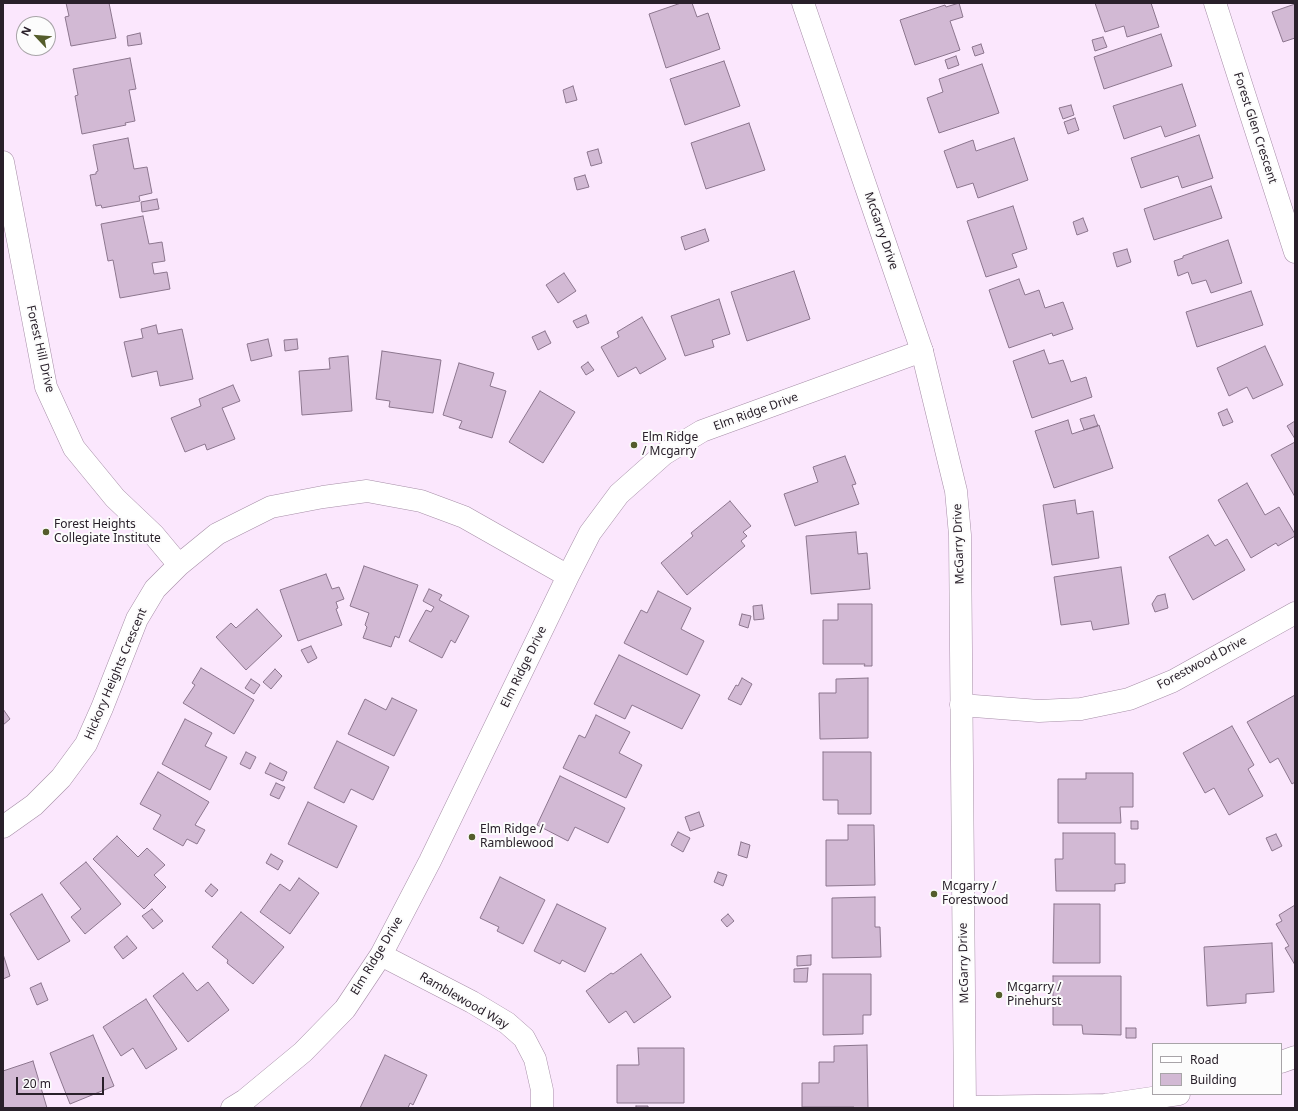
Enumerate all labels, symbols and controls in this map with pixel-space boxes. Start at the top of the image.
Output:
north arrow [16,16,56,56]
text: N [17,24,34,38]
street label: Forest Glen Crescent [1230,70,1280,186]
street label: McGarry Drive [861,190,901,272]
street label: Forest Hill Drive [23,304,57,394]
street label: Elm Ridge Drive [712,390,800,434]
place label: Elm Ridge / Mcgarry [642,431,698,459]
marker: Elm Ridge / Mcgarry [629,440,639,450]
street label: McGarry Drive [950,503,968,585]
place label: Forest Heights Collegiate Institute [54,518,161,546]
marker: Forest Heights Collegiate Institute [41,527,51,537]
street label: Hickory Heights Crescent [82,606,150,742]
street label: Elm Ridge Drive [498,624,550,710]
street label: Forestwood Drive [1155,633,1249,693]
place label: Elm Ridge / Ramblewood [480,823,554,851]
marker: Elm Ridge / Ramblewood [467,832,477,842]
place label: Mcgarry / Forestwood [942,880,1008,908]
marker: Mcgarry / Forestwood [929,889,939,899]
street label: Elm Ridge Drive [348,914,406,998]
street label: McGarry Drive [956,922,972,1004]
street label: Ramblewood Way [417,970,511,1032]
place label: Mcgarry / Pinehurst [1007,981,1061,1009]
marker: Mcgarry / Pinehurst [994,990,1004,1000]
legend [1152,1043,1282,1095]
text: Road [1190,1051,1219,1068]
scale bar [18,1069,106,1095]
text: Building [1190,1071,1237,1088]
text: 20 m [23,1075,51,1092]

